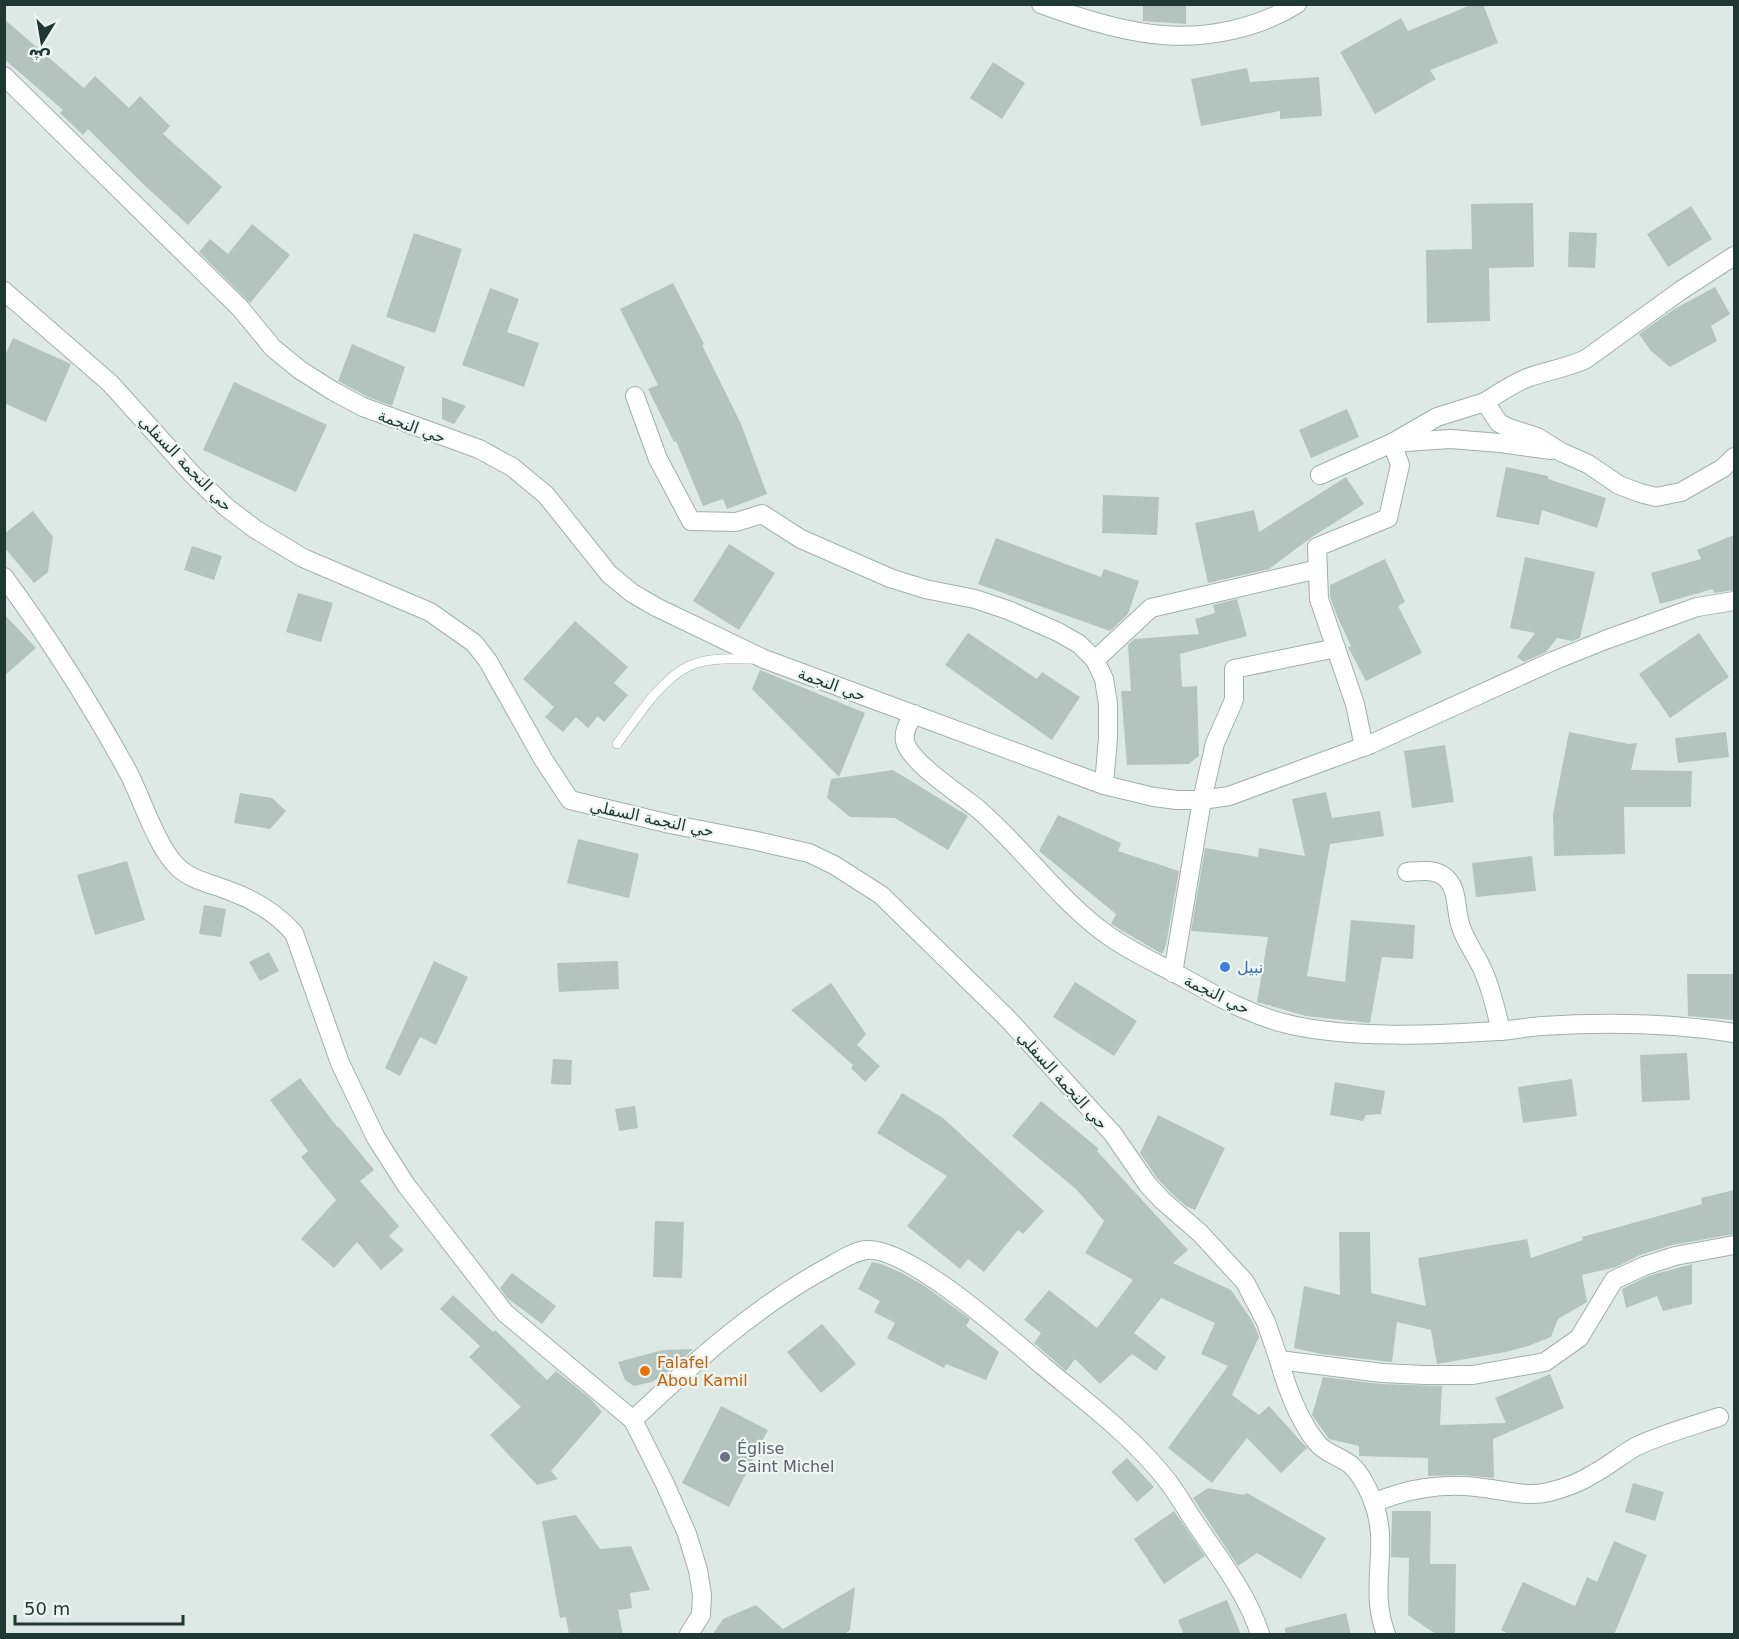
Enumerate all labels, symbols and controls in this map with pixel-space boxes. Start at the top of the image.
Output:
north arrow [12,12,72,72]
text: ش [27,45,52,68]
street label: حي النجمة [375,405,448,448]
street label: حي النجمة السفلي [134,411,236,516]
street label: حي النجمة [795,663,868,706]
street label: حي النجمة السفلي [588,796,716,842]
place label: نبيل [1237,958,1263,977]
marker: نبيل [1218,960,1232,974]
street label: حي النجمة [1180,970,1253,1019]
street label: حي النجمة السفلي [1013,1027,1112,1134]
place label: Falafel Abou Kamil [657,1353,748,1390]
marker: Falafel Abou Kamil [638,1364,652,1378]
place label: Église Saint Michel [737,1439,834,1476]
marker: Église Saint Michel [718,1450,732,1464]
scale bar [15,1588,183,1626]
text: 50 m [24,1598,70,1619]

